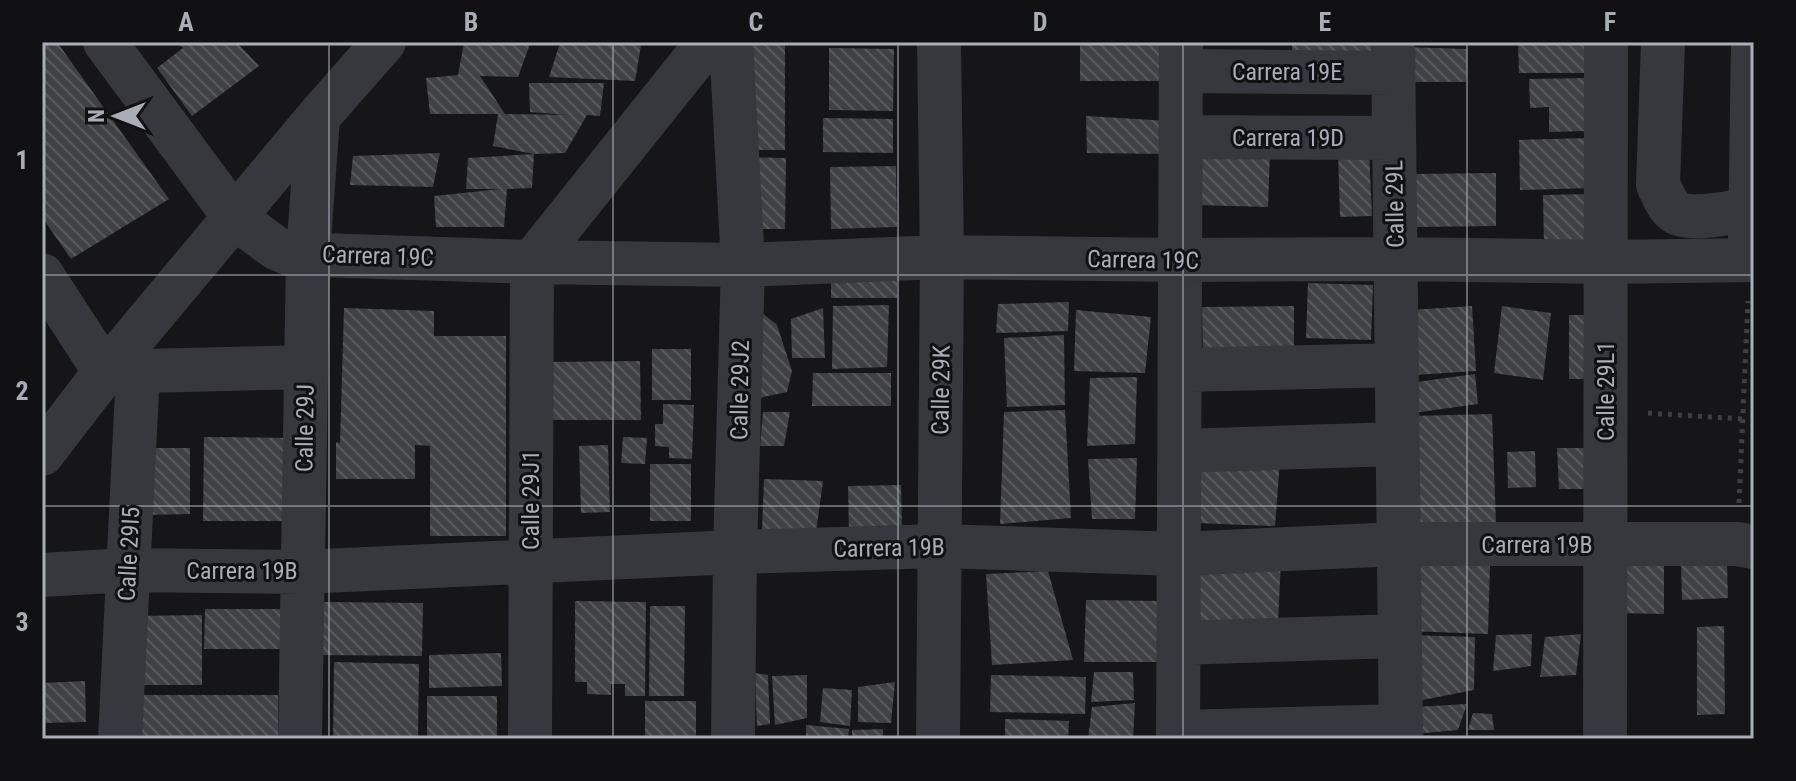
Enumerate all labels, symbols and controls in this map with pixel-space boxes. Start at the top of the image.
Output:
text: A [178,7,194,37]
text: B [464,7,478,37]
text: C [749,7,764,37]
text: D [1033,7,1047,37]
text: E [1319,7,1332,37]
text: F [1604,7,1616,37]
street label: Carrera 19E [1232,58,1342,86]
north arrow [76,76,156,156]
text: N [84,109,109,123]
street label: Carrera 19D [1232,124,1344,152]
text: 1 [15,145,29,175]
street label: Calle 29L [1380,160,1410,248]
street label: Carrera 19C [322,240,434,272]
street label: Carrera 19C [1087,245,1199,275]
street label: Calle 29J2 [725,340,755,440]
street label: Calle 29L1 [1592,341,1620,441]
street label: Calle 29K [926,345,956,435]
text: 2 [15,376,29,406]
street label: Calle 29J [290,384,320,472]
street label: Calle 29J1 [517,450,545,550]
street label: Calle 29I5 [113,506,145,602]
street label: Carrera 19B [1481,531,1593,559]
street label: Carrera 19B [833,533,945,563]
street label: Carrera 19B [186,557,298,585]
text: 3 [15,607,29,637]

